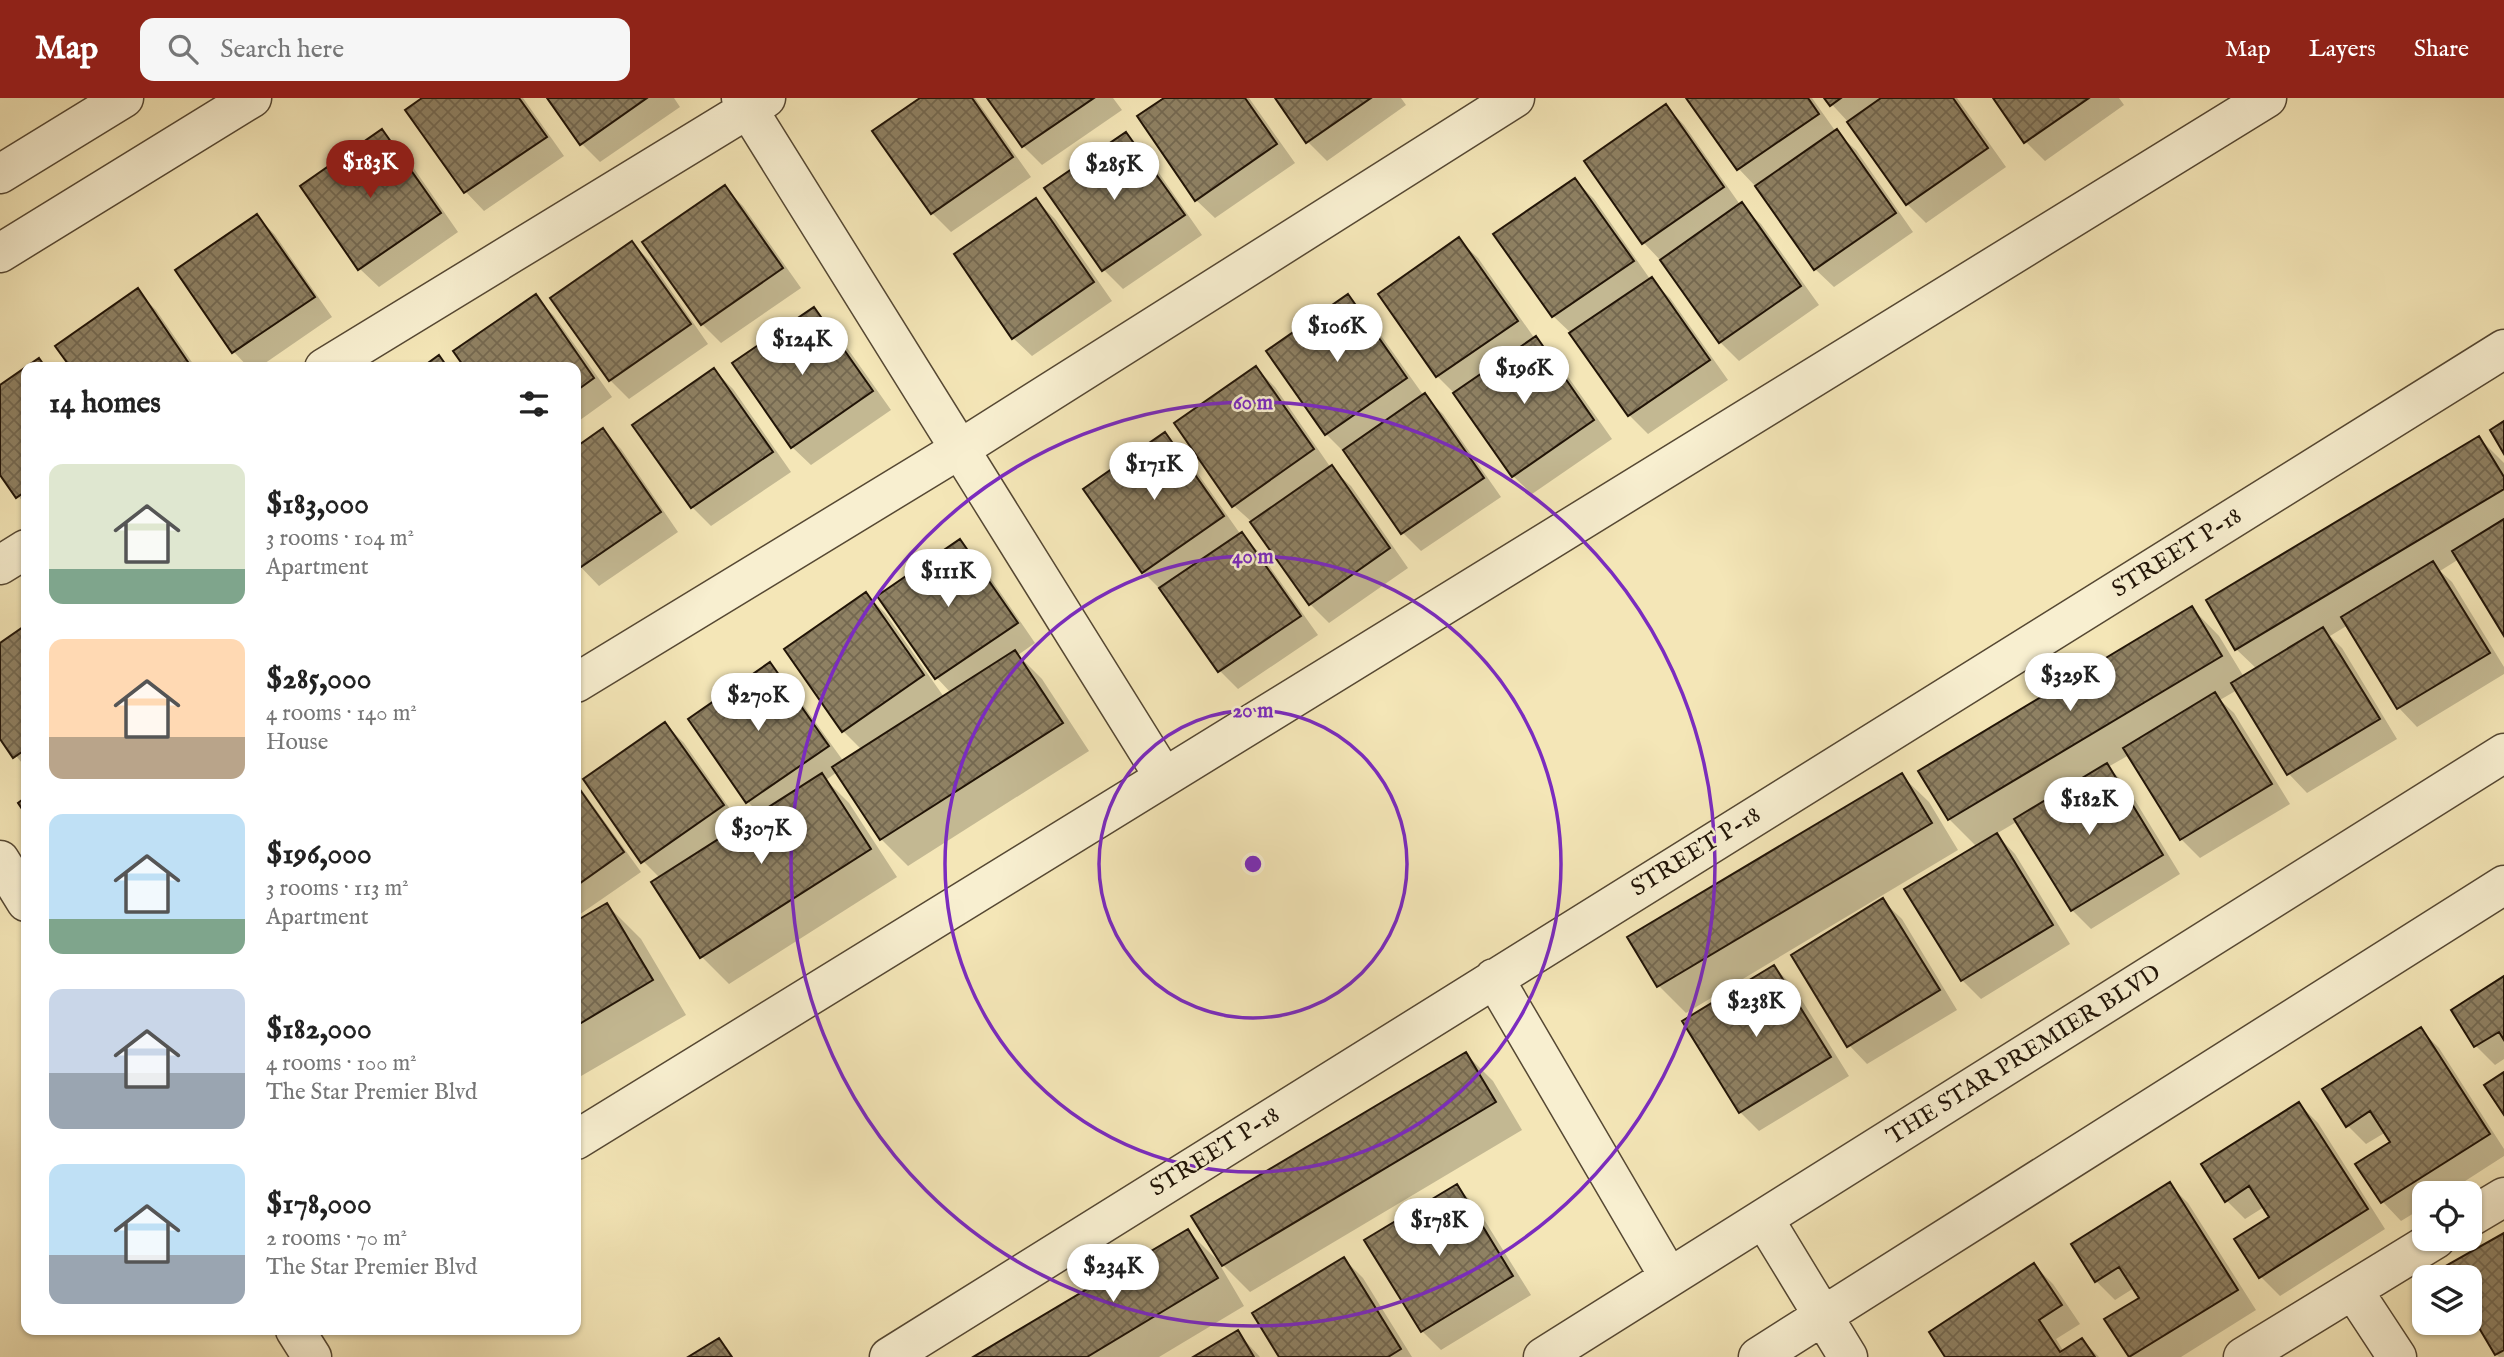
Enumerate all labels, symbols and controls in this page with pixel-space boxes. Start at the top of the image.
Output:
search box [140,18,630,81]
text: Map [35,28,98,70]
icon: search [164,30,202,68]
text: Search here [220,33,344,66]
text: Map [2225,34,2271,65]
text: Layers [2309,34,2376,65]
text: Share [2414,34,2469,65]
pin: $183K [321,140,419,200]
pin: $285K [1065,142,1163,202]
text: $183K [342,148,398,177]
text: $285K [1085,150,1143,179]
pin: $106K [1288,304,1386,364]
text: $106K [1308,312,1366,341]
pin: $124K [753,317,851,377]
text: $124K [772,325,832,354]
pin: $196K [1475,346,1573,406]
text: $196K [1495,354,1553,383]
text: 14 homes [49,385,161,423]
icon: filters [515,385,553,423]
text: 60 m [1233,390,1274,417]
pin: $171K [1105,442,1203,502]
text: $171K [1125,450,1183,479]
text: $183,000 [266,486,369,524]
icon: home [105,492,189,576]
street label: STREET P-18 [2106,501,2248,605]
text: 3 rooms · 104 m² [266,524,414,553]
text: 40 m [1232,544,1274,571]
pin: $111K [899,550,997,609]
text: Apartment [266,553,369,582]
text: $111K [920,557,976,586]
pin: $329K [2021,654,2119,713]
text: $285,000 [266,661,372,699]
text: $329K [2041,661,2099,690]
icon: home [105,667,189,751]
pin: $270K [709,674,807,733]
text: $270K [727,681,789,710]
text: 20 m [1233,698,1274,725]
text: 4 rooms · 140 m² [266,699,417,728]
text: House [266,728,328,757]
pin: $182K [2040,778,2138,837]
text: $182K [2060,785,2118,814]
street label: STREET P-18 [1625,800,1767,904]
pin: $307K [712,806,810,866]
text: $307K [731,814,791,843]
text: $196,000 [266,836,372,874]
icon: home [105,842,189,926]
centre of rings [1241,852,1265,876]
text: 3 rooms · 113 m² [266,874,409,903]
text: Apartment [266,903,369,932]
street label: THE STAR PREMIER BLVD [1881,958,2167,1152]
pin: $238K [1707,979,1805,1039]
text: $238K [1727,987,1785,1016]
text: $182,000 [266,1011,372,1049]
icon: home [105,1017,189,1101]
text: 4 rooms · 100 m² [266,1049,417,1078]
text: The Star Premier Blvd [266,1078,477,1107]
street label: STREET P-18 [1144,1100,1286,1204]
map controls [2412,1181,2482,1335]
button: locate [2412,1181,2482,1251]
text: $178,000 [266,1186,372,1224]
icon: home [105,1192,189,1276]
pin: $178K [1390,1198,1488,1258]
text: $178K [1410,1206,1468,1235]
text: 2 rooms · 70 m² [266,1224,407,1253]
pin: $234K [1064,1244,1162,1304]
text: $234K [1083,1252,1143,1281]
text: The Star Premier Blvd [266,1253,477,1282]
button: layers [2412,1265,2482,1335]

